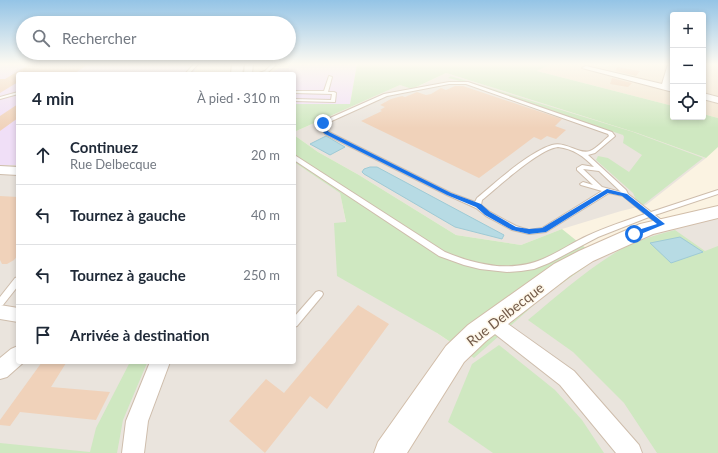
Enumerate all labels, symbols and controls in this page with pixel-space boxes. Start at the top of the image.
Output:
map controls [670,12,706,120]
button: + [670,12,706,48]
search box [16,16,296,60]
icon: search [30,27,52,49]
text: Rechercher [62,29,136,47]
button: − [670,48,706,84]
button: locate [670,84,706,120]
text: 4 min [32,88,74,109]
text: À pied · 310 m [197,90,280,106]
route end [314,114,332,132]
text: Continuez [70,138,138,156]
icon: ahead [32,144,54,166]
text: 20 m [251,147,280,163]
text: Rue Delbecque [70,156,157,172]
icon: left [32,204,54,226]
text: Tournez à gauche [70,206,186,224]
text: 40 m [251,207,280,223]
route start [625,225,643,243]
icon: left [32,264,54,286]
text: Tournez à gauche [70,266,186,284]
text: 250 m [243,267,280,283]
street label: Rue Delbecque [463,279,547,349]
icon: arrive [32,324,54,346]
text: Arrivée à destination [70,326,209,344]

